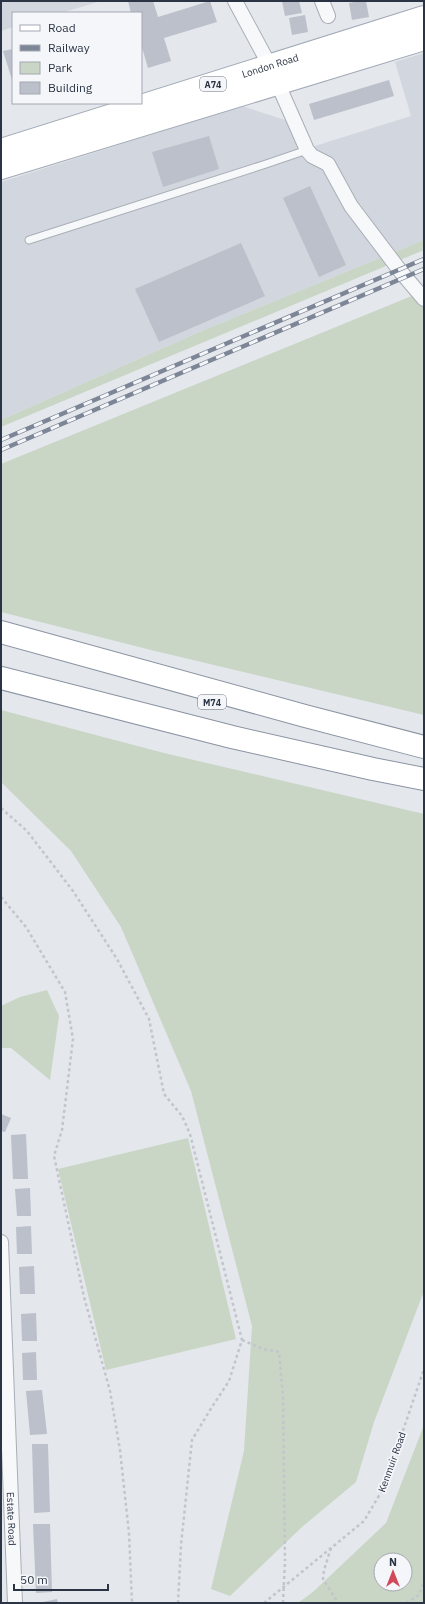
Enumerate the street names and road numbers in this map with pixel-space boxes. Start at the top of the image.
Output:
street label: London Road [240,50,300,80]
road number: A74 [200,77,226,91]
road number: M74 [198,695,226,709]
street label: Kenmuir Road [375,1430,409,1494]
street label: Estate Road [4,1492,19,1546]

